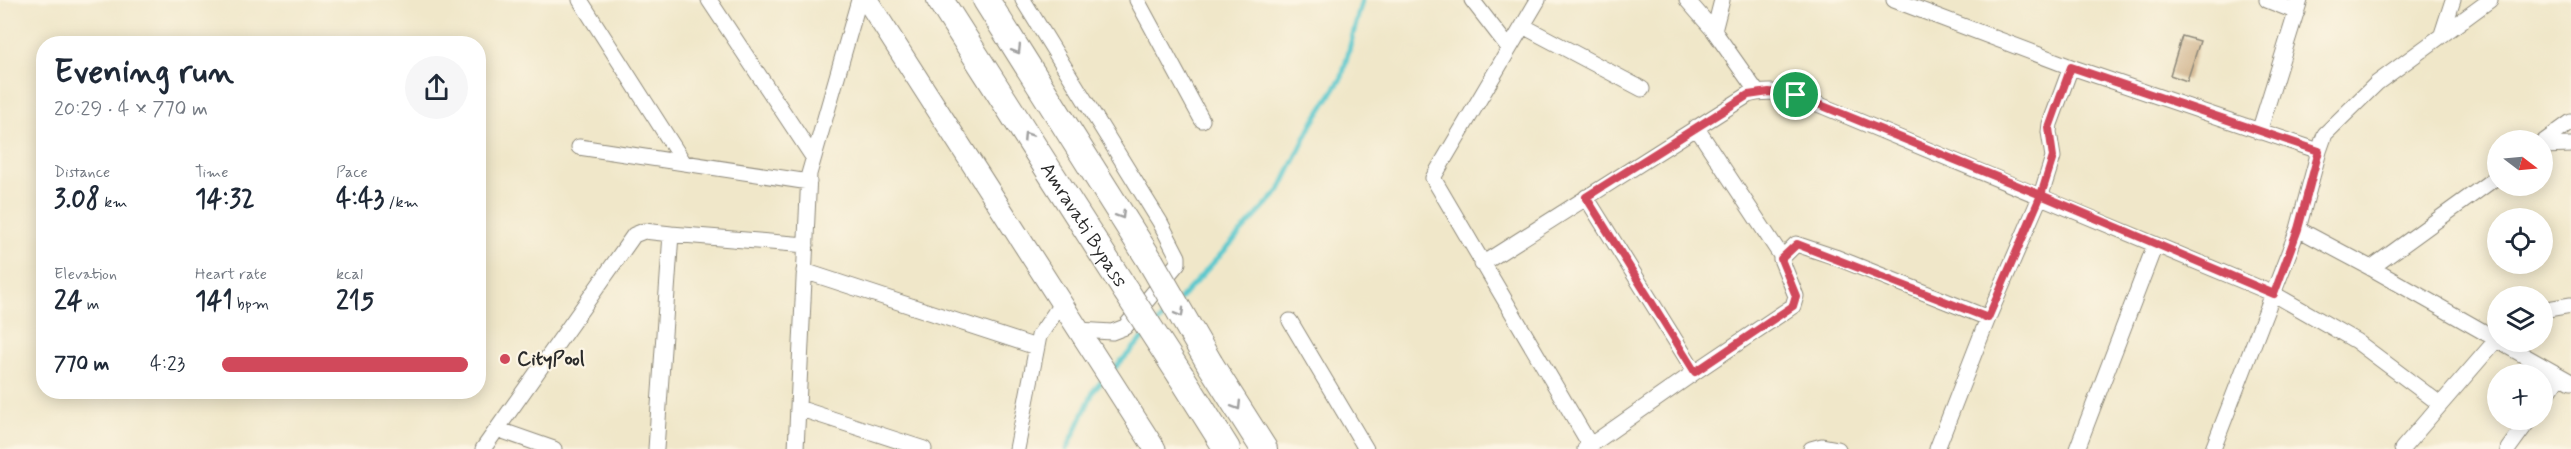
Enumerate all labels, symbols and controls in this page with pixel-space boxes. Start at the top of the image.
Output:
one-way arrow [1009,43,1020,54]
text: Evening run [54,51,234,95]
button: share [405,56,468,119]
pin [1770,69,1821,120]
icon: arrive [1779,78,1812,111]
text: 20:29 · 4 × 770 m [54,96,208,123]
north arrow [2487,130,2553,196]
map controls [2487,130,2553,430]
one-way arrow [1023,131,1034,142]
street label: Amravati Bypass [1034,157,1134,293]
text: Distance [54,162,110,183]
text: Time [195,162,229,183]
text: Pace [336,162,368,183]
text: 3.08 [54,183,100,217]
text: 14:32 [195,183,255,217]
text: 4:43 [336,183,384,217]
text: km [100,192,128,213]
text: /km [384,192,419,213]
button: locate [2487,208,2553,274]
one-way arrow [1113,209,1125,219]
text: Elevation [54,264,117,285]
text: Heart rate [195,264,267,285]
text: kcal [336,264,363,285]
text: 24 [54,285,83,319]
text: 141 [195,285,233,319]
text: 215 [336,285,374,319]
button: layers [2487,286,2553,352]
text: m [83,294,100,315]
text: bpm [233,294,269,315]
one-way arrow [1173,307,1184,317]
place label: CityPool [517,346,585,373]
text: 770 m [54,351,110,378]
text: 4:23 [150,351,185,378]
marker: CityPool [498,352,512,366]
button: + [2487,364,2553,430]
one-way arrow [1230,400,1241,411]

